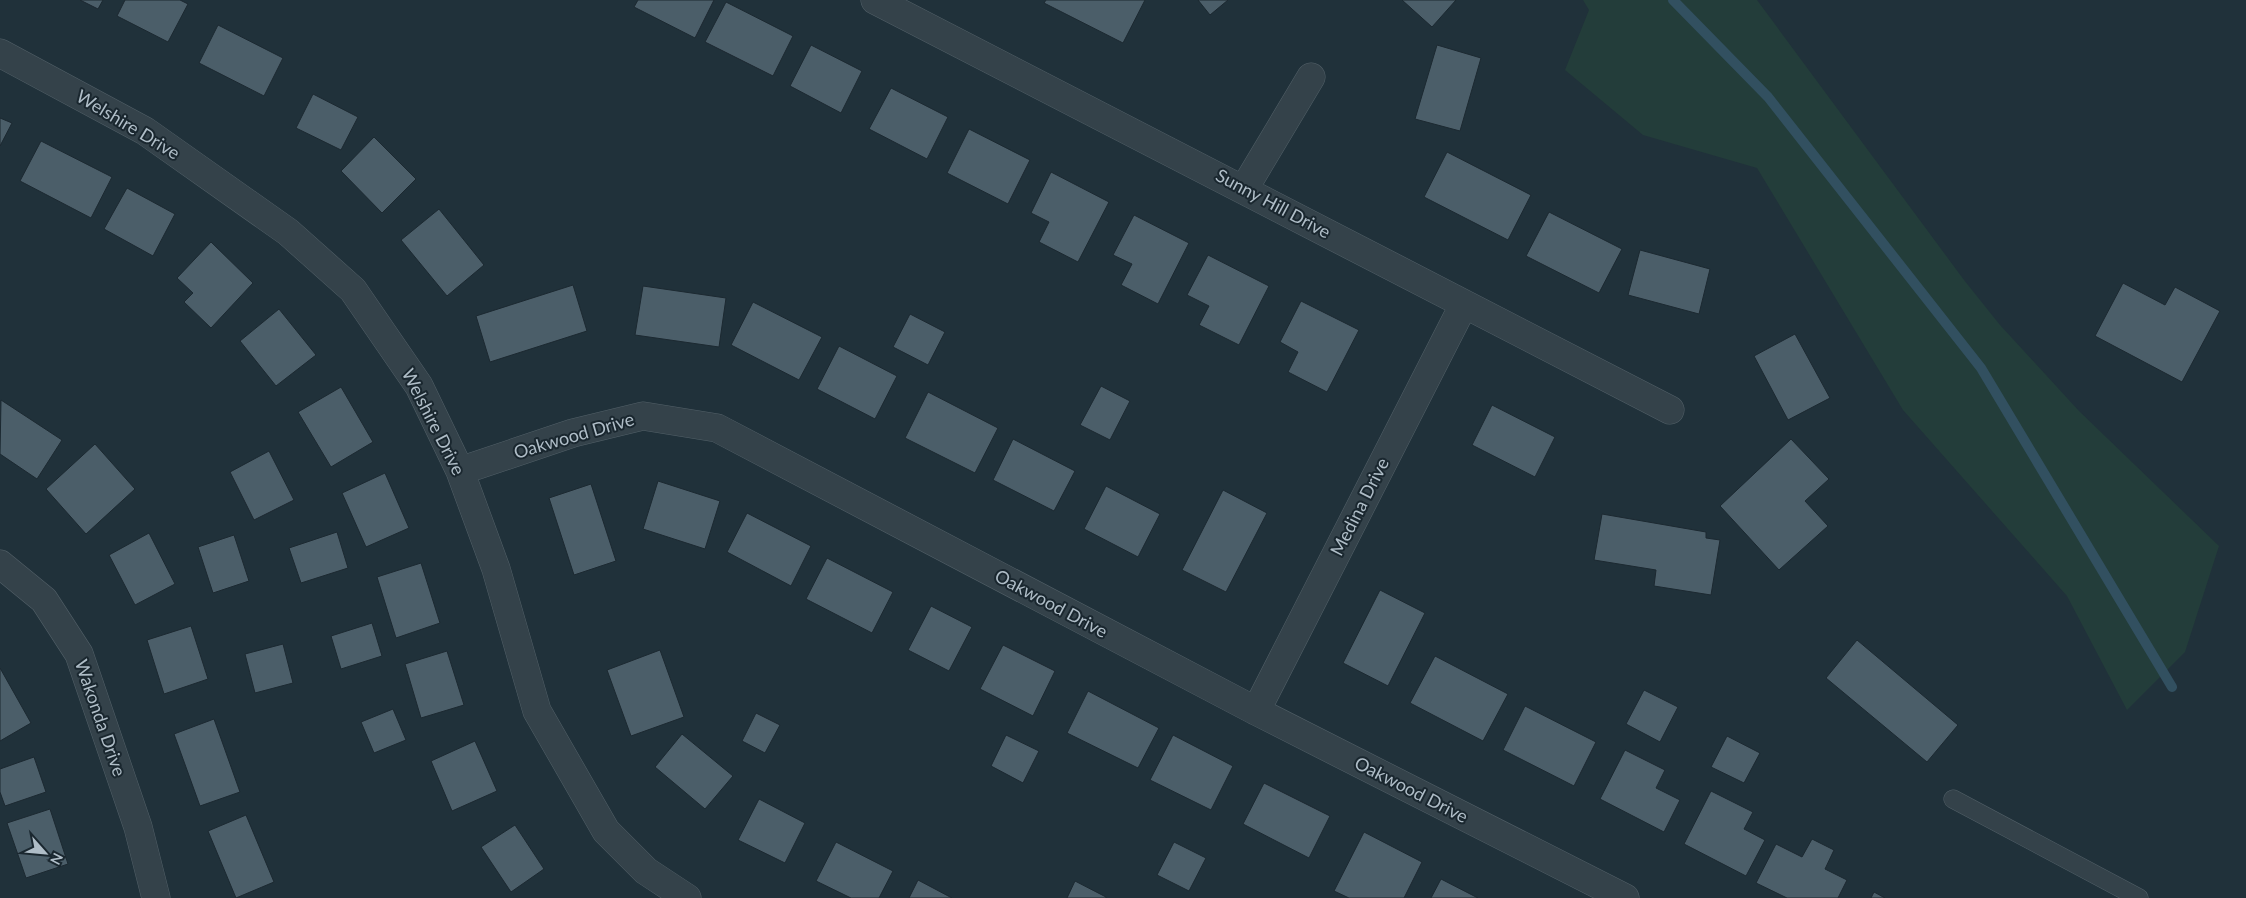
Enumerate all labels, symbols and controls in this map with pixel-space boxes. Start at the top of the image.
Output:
street label: Welshire Drive [73,85,184,164]
street label: Sunny Hill Drive [1212,164,1335,243]
street label: Welshire Drive [398,365,470,479]
street label: Oakwood Drive [511,407,636,463]
street label: Medina Drive [1325,454,1393,559]
street label: Oakwood Drive [991,564,1112,642]
street label: Wakonda Drive [71,656,131,779]
street label: Oakwood Drive [1351,751,1472,827]
north arrow [20,828,70,878]
text: N [47,850,67,868]

